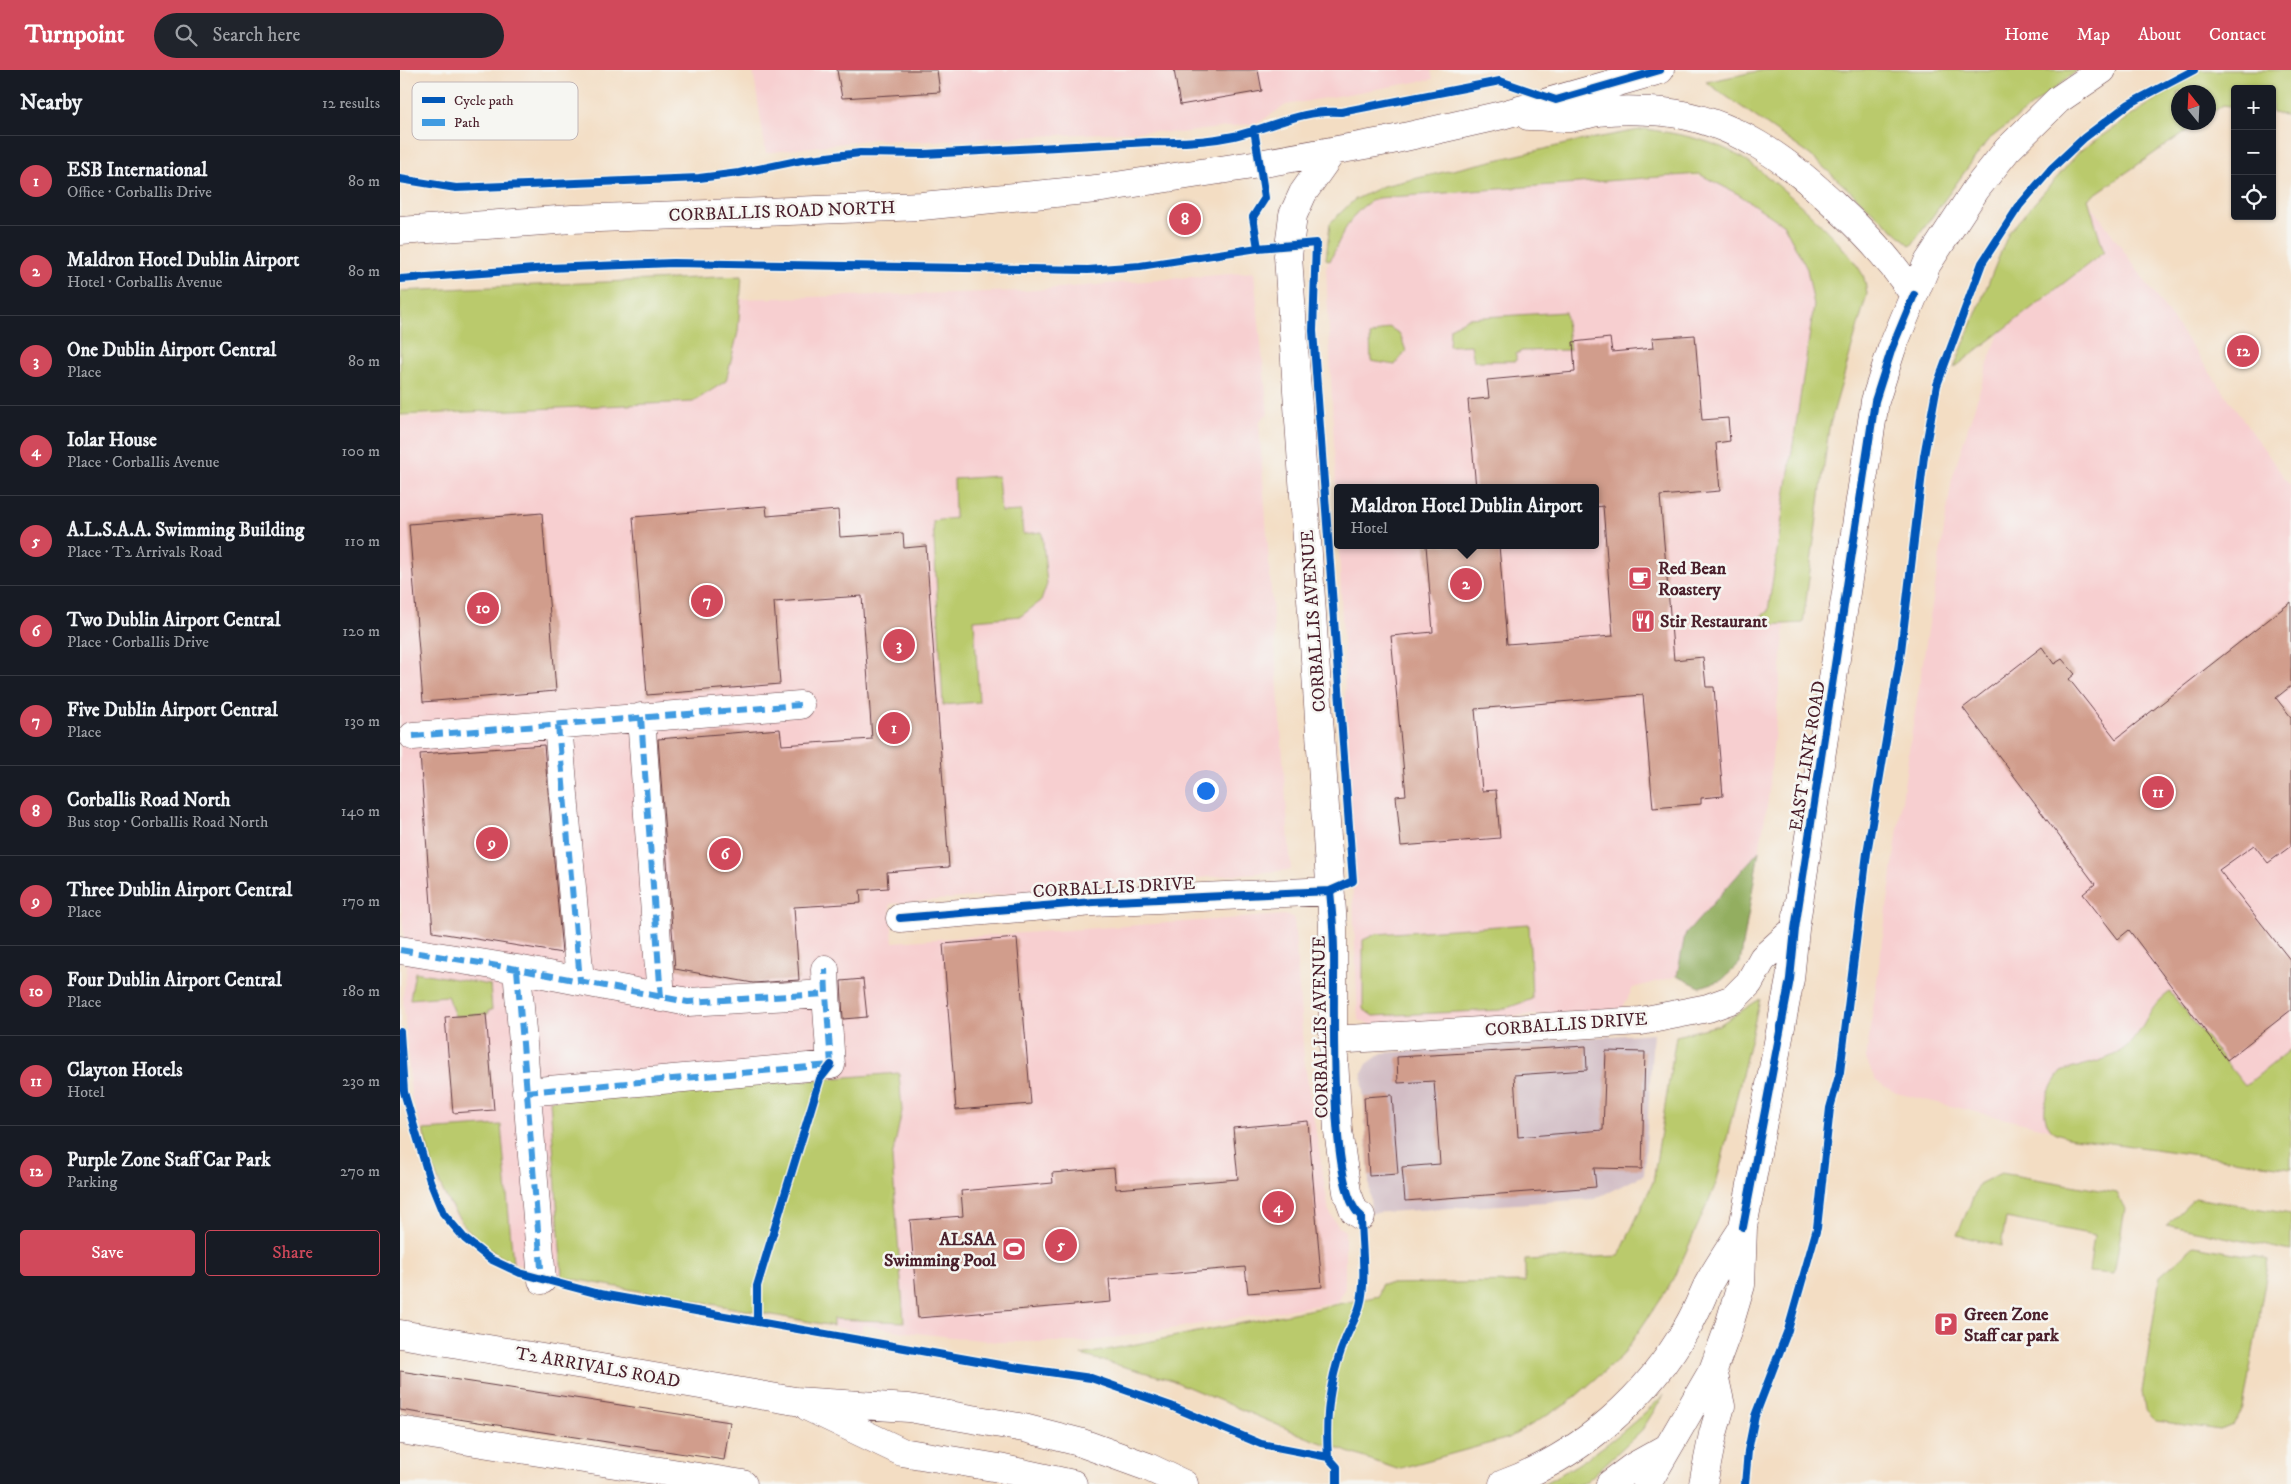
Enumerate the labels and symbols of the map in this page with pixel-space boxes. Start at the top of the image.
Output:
legend [412,82,578,140]
north arrow [2171,85,2216,130]
text: Cycle path [454,92,514,110]
text: Path [454,114,481,132]
street label: CORBALLIS ROAD NORTH [668,197,896,227]
pin: 8 [1169,200,1201,238]
pin: 12 [2227,332,2259,370]
street label: CORBALLIS AVENUE [1297,529,1331,713]
place label: Red Bean Roastery [1658,558,1727,601]
pin: 2 [1450,565,1482,603]
cafe icon: Red Bean Roastery [1627,565,1653,591]
pin: 7 [691,582,723,620]
pin: 10 [467,589,499,627]
restaurant icon: Stir Restaurant [1630,608,1656,634]
place label: Stir Restaurant [1660,611,1768,633]
pin: 3 [883,626,915,664]
street label: EAST LINK ROAD [1785,679,1831,833]
pin: 1 [878,709,910,747]
pin: 11 [2142,773,2174,811]
your location [1193,778,1219,804]
pin: 9 [476,824,508,862]
pin: 6 [709,835,741,873]
street label: CORBALLIS DRIVE [1032,873,1196,903]
street label: CORBALLIS AVENUE [1308,935,1334,1118]
street label: CORBALLIS DRIVE [1484,1008,1648,1042]
pin: 4 [1262,1188,1294,1226]
pin: 5 [1045,1226,1077,1264]
place label: ALSAA Swimming Pool [884,1229,997,1272]
sports icon: ALSAA Swimming Pool [1001,1236,1027,1262]
place label: Green Zone Staff car park [1964,1304,2060,1347]
parking icon: Green Zone Staff car park [1933,1311,1959,1337]
street label: T2 ARRIVALS ROAD [514,1343,682,1393]

